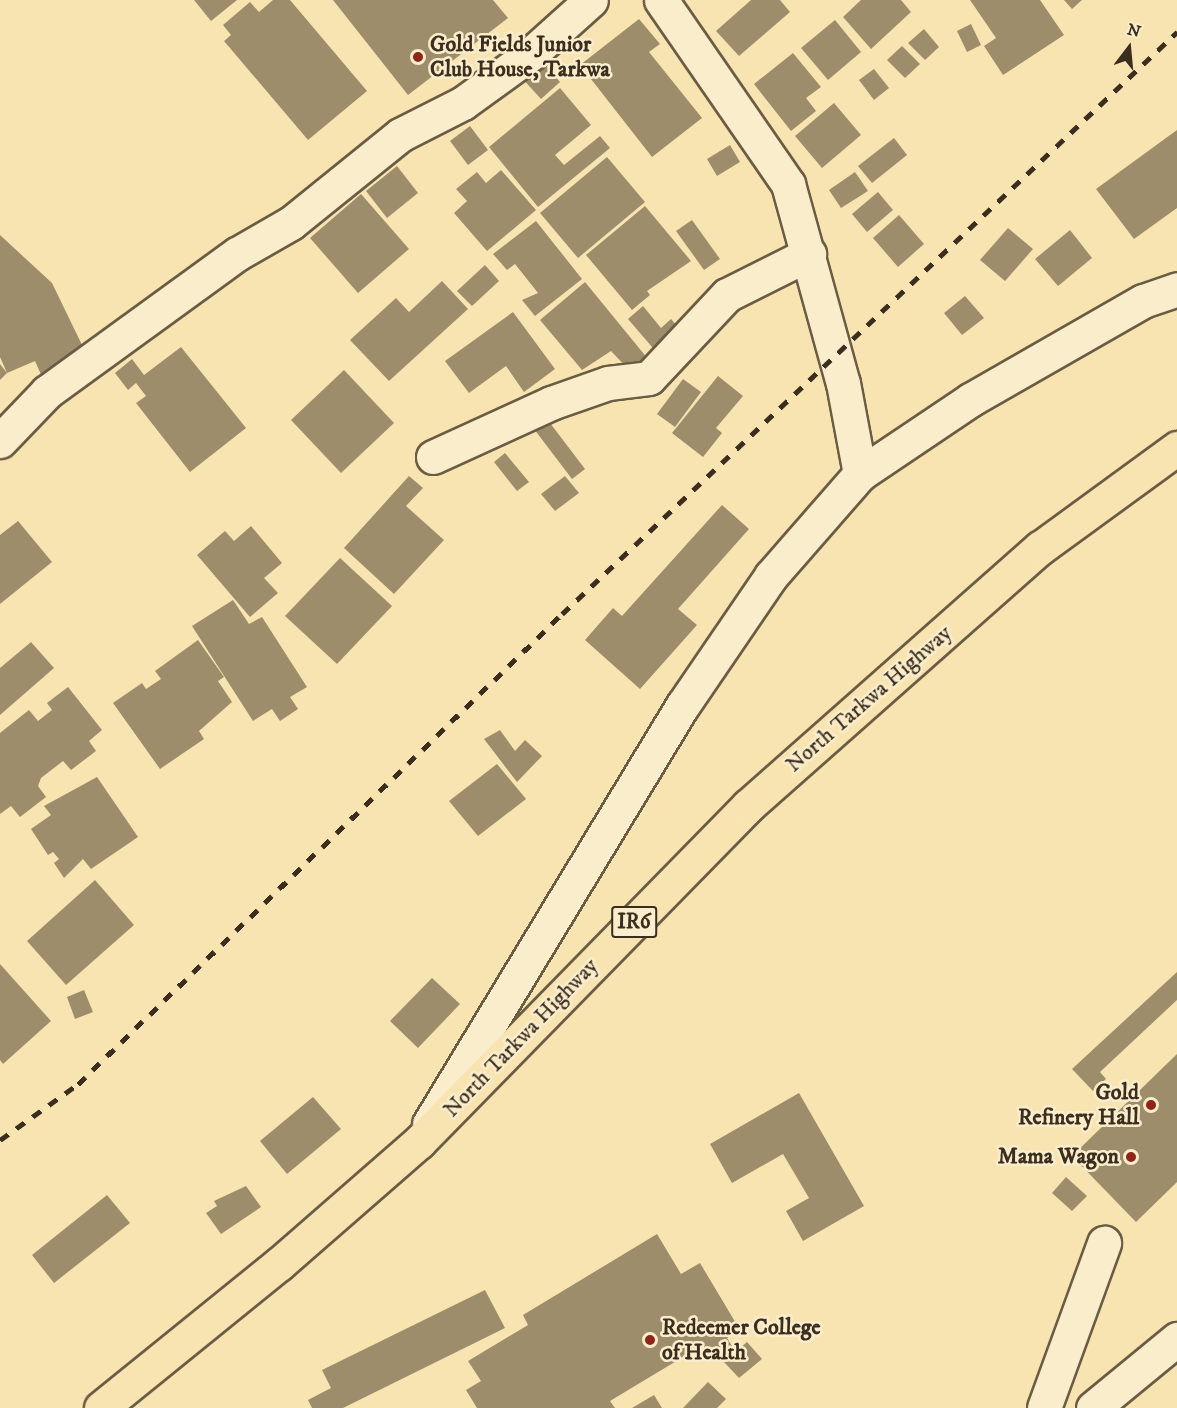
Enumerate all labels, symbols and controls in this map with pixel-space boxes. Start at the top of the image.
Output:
north arrow [1099,18,1159,78]
text: N [1125,19,1143,42]
place label: Gold Fields Junior Club House, Tarkwa [430,31,610,82]
marker: Gold Fields Junior Club House, Tarkwa [411,50,425,64]
street label: North Tarkwa Highway [781,620,957,778]
road number: IR6 [610,904,658,940]
street label: North Tarkwa Highway [438,953,604,1123]
place label: Gold Refinery Hall [1018,1079,1139,1130]
marker: Gold Refinery Hall [1144,1098,1158,1112]
place label: Mama Wagon [998,1144,1119,1170]
marker: Mama Wagon [1124,1150,1138,1164]
place label: Redeemer College of Health [662,1314,821,1366]
marker: Redeemer College of Health [643,1333,657,1347]

